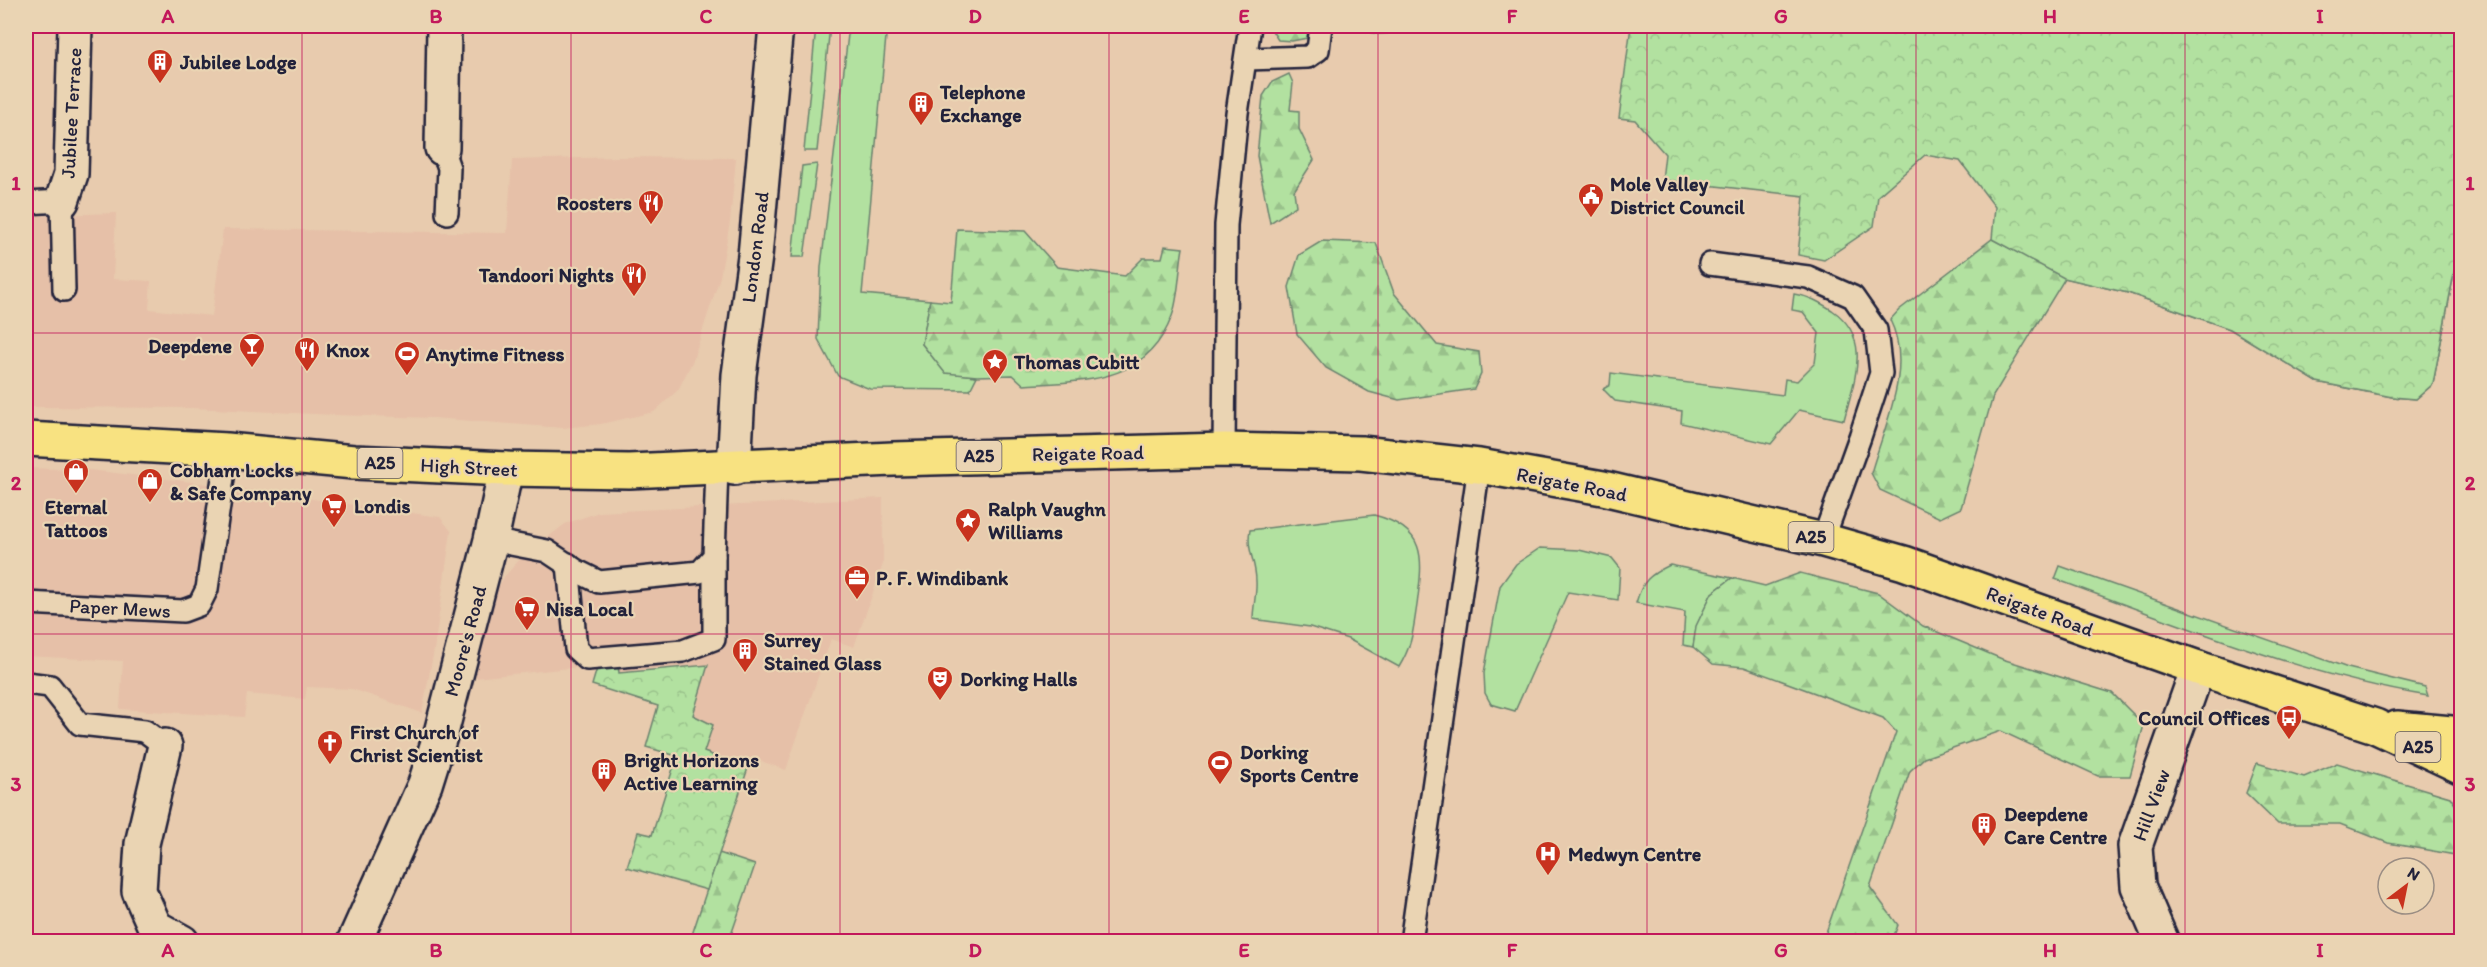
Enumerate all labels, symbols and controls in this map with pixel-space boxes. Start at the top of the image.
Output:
text: A [161,4,175,28]
text: B [430,4,443,28]
text: C [700,4,713,28]
text: D [968,4,982,28]
text: E [1238,4,1250,28]
text: F [1507,4,1518,28]
text: G [1774,4,1788,28]
text: H [2043,4,2057,28]
text: I [2316,4,2324,28]
street label: Jubilee Terrace [56,47,86,179]
building icon: Jubilee Lodge [145,47,175,85]
place label: Jubilee Lodge [179,50,297,75]
place label: Telephone Exchange [939,80,1026,128]
building icon: Telephone Exchange [906,89,936,127]
text: 1 [11,171,21,195]
text: 1 [2465,171,2475,195]
place label: Mole Valley District Council [1610,172,1745,219]
public building icon: Mole Valley District Council [1576,181,1606,219]
restaurant icon: Roosters [636,188,666,226]
street label: London Road [736,190,774,304]
place label: Roosters [557,191,632,215]
restaurant icon: Tandoori Nights [619,260,649,298]
place label: Tandoori Nights [478,263,614,288]
bar icon: Deepdene [237,331,267,369]
place label: Deepdene [148,334,232,359]
restaurant icon: Knox [292,335,322,373]
place label: Knox [326,338,370,362]
sports icon: Anytime Fitness [392,339,422,377]
place label: Anytime Fitness [425,342,565,367]
place icon: Thomas Cubitt [980,347,1010,385]
place label: Thomas Cubitt [1013,350,1139,374]
street label: Reigate Road [1032,440,1144,466]
road number: A25 [956,441,1002,471]
road number: A25 [358,448,403,478]
street label: High Street [420,452,519,482]
shop icon: Eternal Tattoos [61,457,91,495]
place label: Cobham Locks & Safe Company [170,458,312,506]
street label: Reigate Road [1515,462,1630,507]
shop icon: Cobham Locks & Safe Company [135,466,165,504]
text: 2 [11,471,22,495]
text: 2 [2465,471,2476,495]
supermarket icon: Londis [319,491,349,529]
place label: Londis [354,494,410,518]
place label: Eternal Tattoos [43,495,108,542]
place label: Ralph Vaughn Williams [988,497,1106,544]
place icon: Ralph Vaughn Williams [953,506,983,544]
road number: A25 [1788,522,1834,552]
office icon: P. F. Windibank [842,563,872,601]
place label: P. F. Windibank [876,566,1009,590]
street label: Reigate Road [1983,581,2097,642]
street label: Moore's Road [439,583,491,699]
street label: Paper Mews [69,593,171,623]
supermarket icon: Nisa Local [512,594,542,632]
place label: Nisa Local [546,597,634,621]
place label: Surrey Stained Glass [764,628,882,675]
building icon: Surrey Stained Glass [730,636,760,674]
theatre icon: Dorking Halls [925,664,955,702]
place label: Dorking Halls [960,667,1077,692]
bus stop icon: Council Offices [2274,703,2304,741]
place label: Council Offices [2138,706,2270,730]
place label: First Church of Christ Scientist [350,720,483,767]
church icon: First Church of Christ Scientist [315,728,345,766]
road number: A25 [2396,732,2440,762]
place label: Dorking Sports Centre [1240,740,1359,788]
place label: Bright Horizons Active Learning [623,748,759,796]
sports icon: Dorking Sports Centre [1205,748,1235,786]
building icon: Bright Horizons Active Learning [589,756,619,794]
street label: Hill View [2127,766,2175,844]
text: 3 [11,772,22,796]
text: 3 [2465,772,2476,796]
place label: Deepdene Care Centre [2004,802,2108,849]
building icon: Deepdene Care Centre [1969,810,1999,848]
hospital icon: Medwyn Centre [1533,839,1563,877]
place label: Medwyn Centre [1568,842,1702,867]
north arrow [2376,856,2436,916]
text: N [2404,863,2423,885]
text: A [161,938,175,962]
text: B [430,938,443,962]
text: C [700,938,713,962]
text: D [968,938,982,962]
text: E [1238,938,1250,962]
text: F [1507,938,1518,962]
text: G [1774,938,1788,962]
text: H [2043,938,2057,962]
text: I [2316,938,2324,962]

